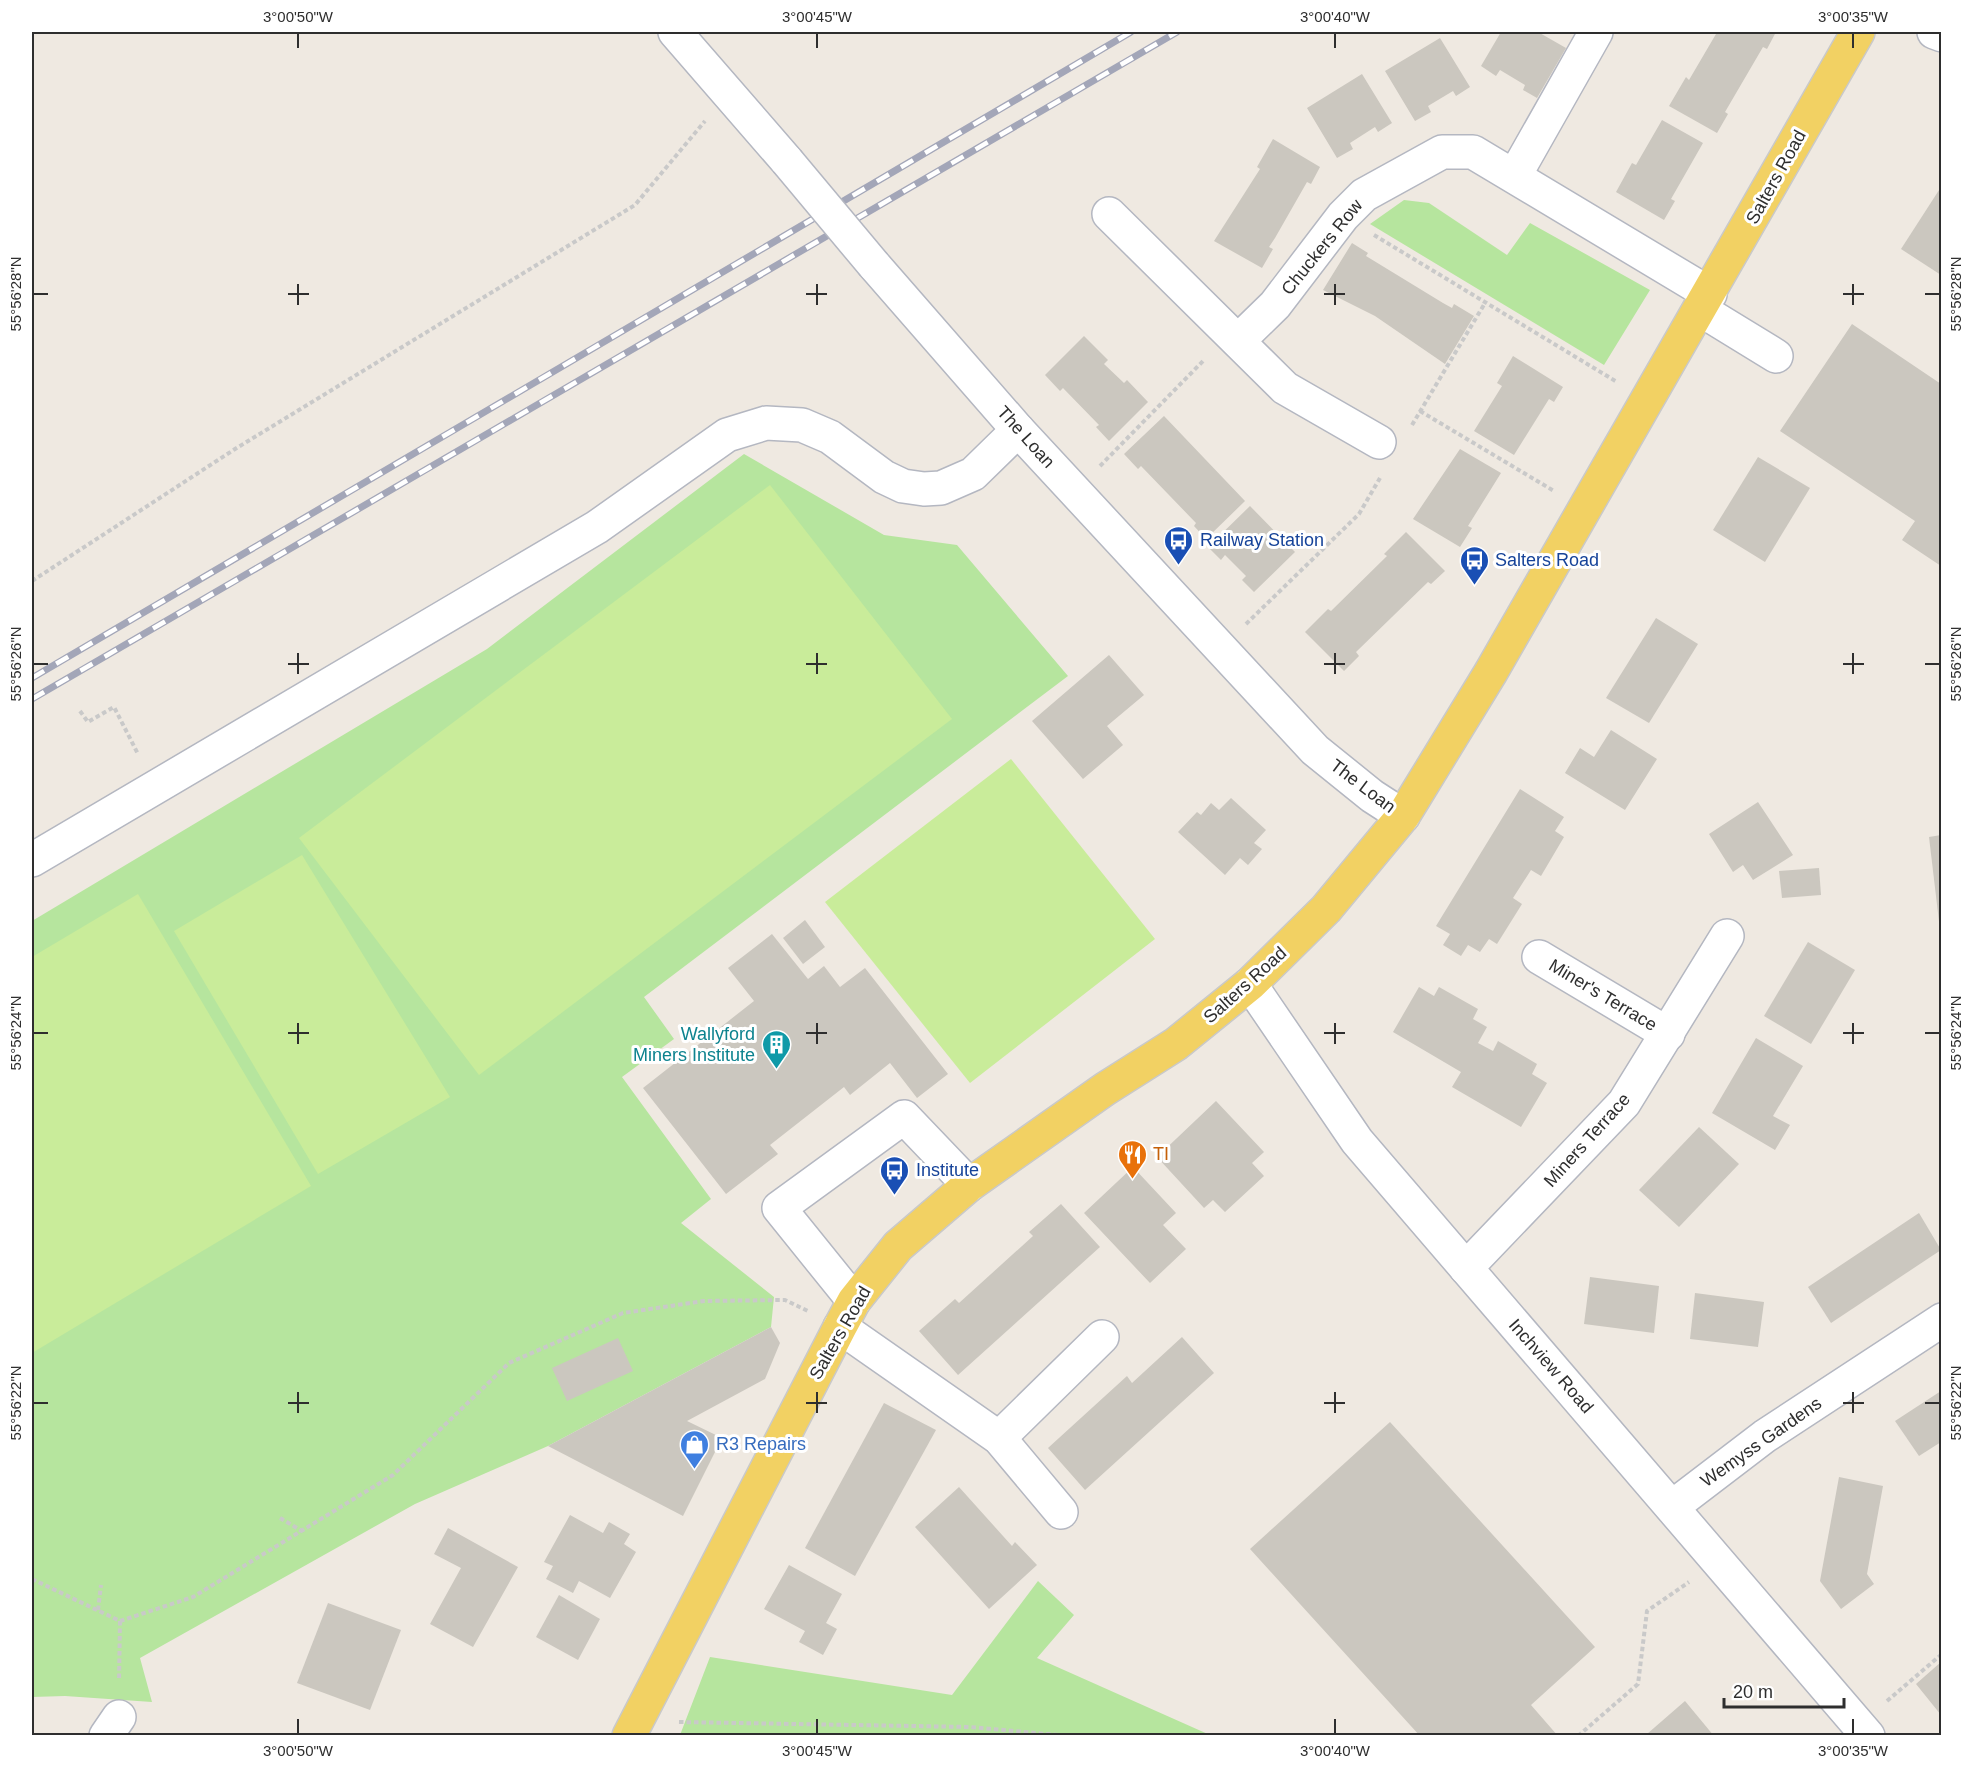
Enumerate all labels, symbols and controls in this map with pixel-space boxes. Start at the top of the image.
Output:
text: 3°00'50"W [263,8,334,25]
text: 3°00'45"W [782,8,853,25]
text: 3°00'40"W [1300,8,1371,25]
text: 3°00'35"W [1818,8,1889,25]
street label: Salters Road [1742,127,1810,227]
street label: Chuckers Row [1277,194,1367,299]
text: 55°56'28"N [7,256,24,332]
text: 55°56'28"N [1947,256,1964,332]
street label: The Loan [993,402,1059,472]
bus stop icon: Railway Station [1163,524,1195,566]
place label: Railway Station [1200,530,1324,550]
bus stop icon: Salters Road [1458,544,1490,586]
place label: Salters Road [1495,550,1599,570]
text: 55°56'26"N [7,626,24,702]
text: 55°56'26"N [1947,626,1964,702]
street label: The Loan [1327,755,1399,817]
street label: Salters Road [1200,943,1290,1027]
street label: Miner's Terrace [1545,955,1661,1035]
text: 55°56'24"N [7,995,24,1071]
text: 55°56'24"N [1947,995,1964,1071]
place label: Wallyford Miners Institute [633,1024,755,1065]
building icon: Wallyford Miners Institute [760,1028,792,1070]
street label: Miners Terrace [1540,1089,1634,1191]
restaurant icon: TI [1116,1138,1148,1180]
place label: TI [1153,1144,1169,1164]
bus stop icon: Institute [879,1154,911,1196]
place label: Institute [916,1160,979,1180]
street label: Salters Road [805,1283,875,1383]
street label: Inchview Road [1505,1315,1597,1417]
text: 55°56'22"N [7,1365,24,1441]
text: 55°56'22"N [1947,1365,1964,1441]
street label: Wemyss Gardens [1697,1393,1825,1491]
shop icon: R3 Repairs [679,1428,711,1470]
place label: R3 Repairs [716,1434,806,1454]
scale bar [1724,1671,1844,1709]
text: 20 m [1733,1682,1773,1702]
text: 3°00'50"W [263,1742,334,1759]
text: 3°00'45"W [782,1742,853,1759]
text: 3°00'40"W [1300,1742,1371,1759]
text: 3°00'35"W [1818,1742,1889,1759]

